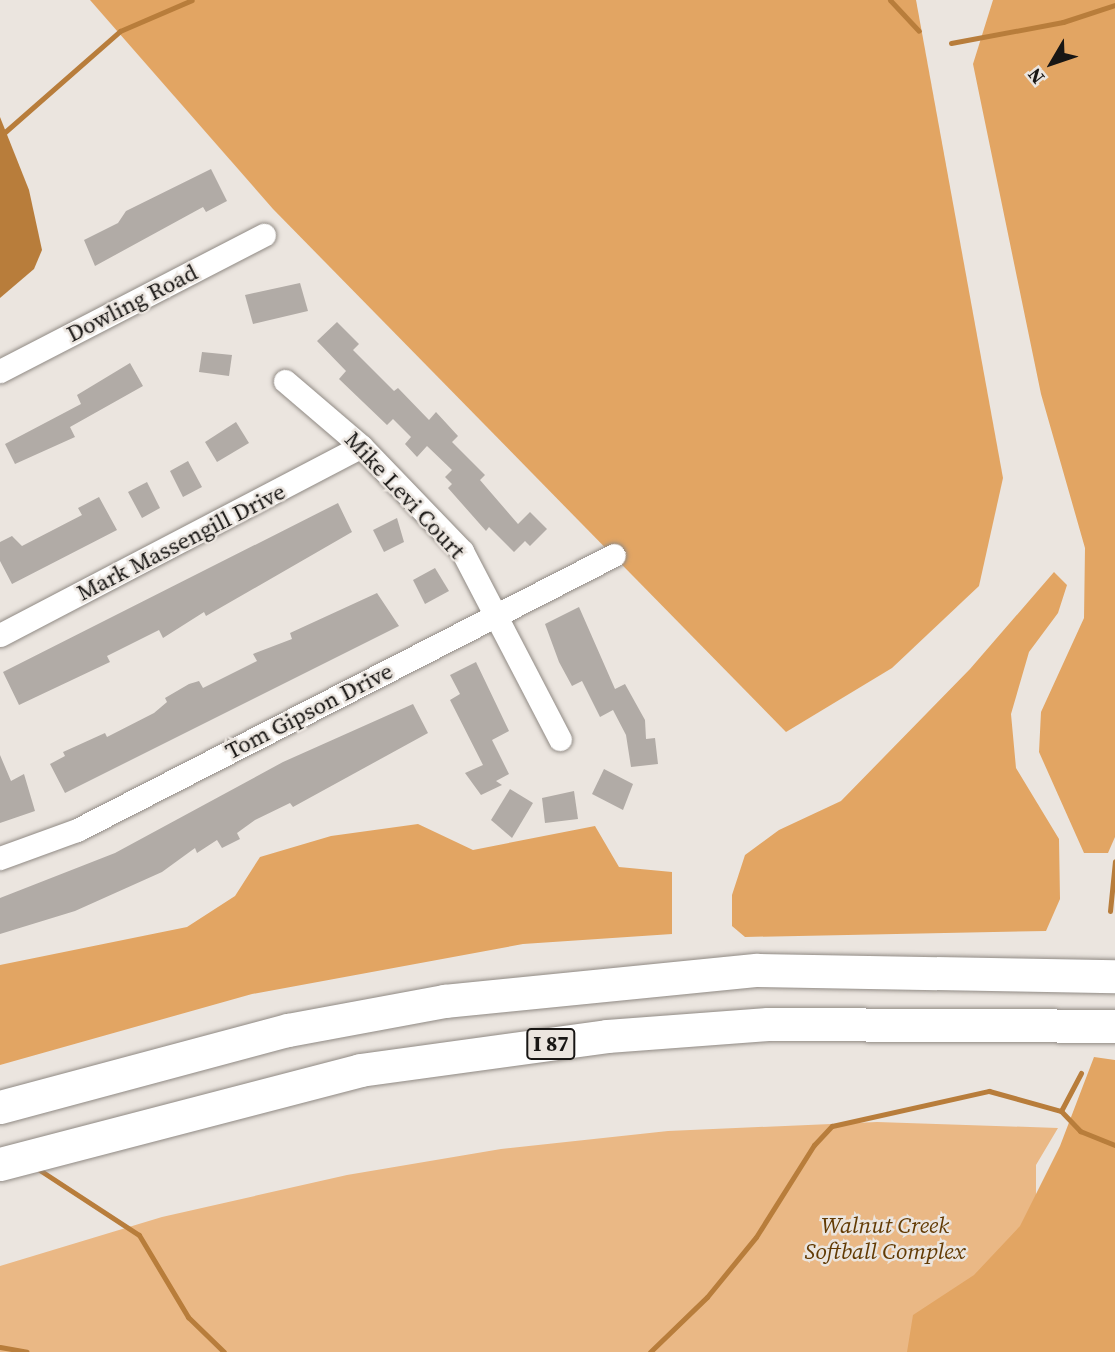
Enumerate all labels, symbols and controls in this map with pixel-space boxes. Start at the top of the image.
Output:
north arrow [1017,28,1087,98]
text: N [1021,63,1050,90]
street label: Dowling Road [62,258,202,348]
street label: Mike Levi Court [339,426,471,564]
street label: Mark Massengill Drive [72,477,290,607]
street label: Tom Gipson Drive [221,657,397,765]
road number: I 87 [525,1026,577,1062]
park label: Walnut Creek Softball Complex [805,1211,965,1265]

